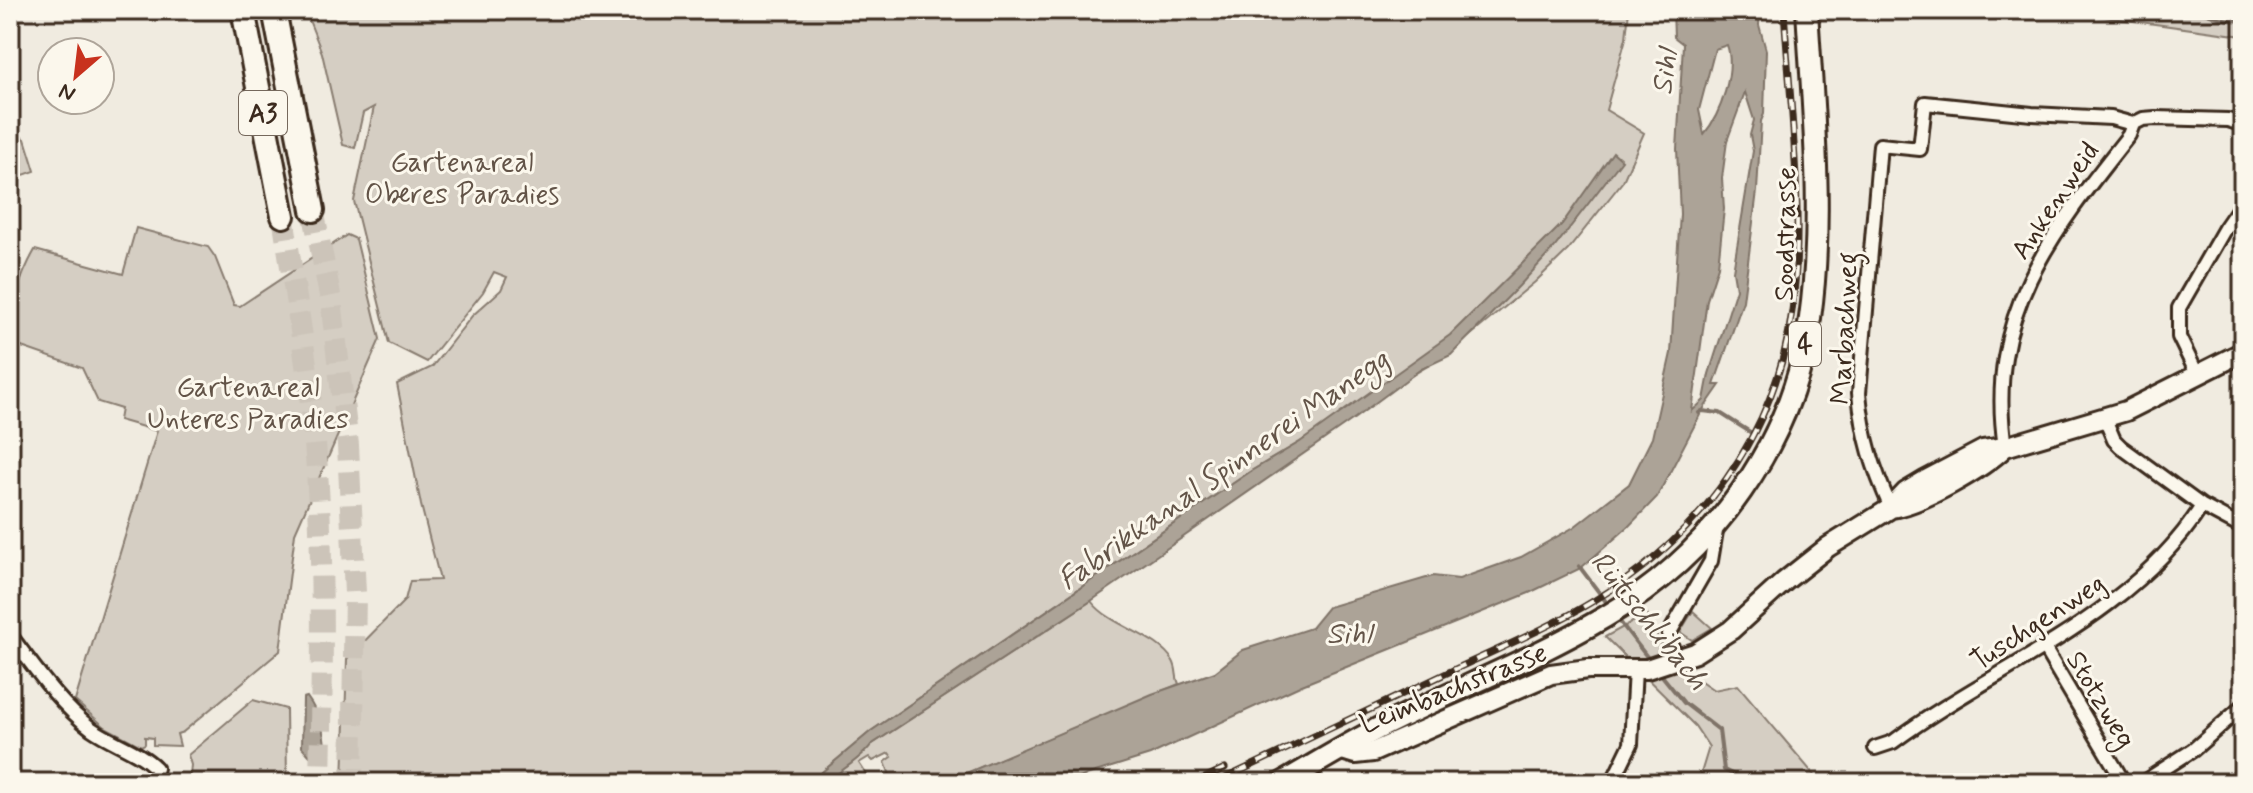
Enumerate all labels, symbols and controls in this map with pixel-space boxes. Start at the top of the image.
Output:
north arrow [36,36,116,116]
water label: Sihl [1643,43,1688,97]
text: N [55,76,81,108]
road number: A3 [239,91,287,135]
street label: Ankenweid [2003,135,2109,267]
park label: Gartenareal Oberes Paradies [365,145,559,214]
street label: Soodstrasse [1767,167,1806,301]
street label: Marbachweg [1823,251,1871,406]
road number: 4 [1789,322,1821,366]
water label: Fabrikkanal Spinnerei Manegg [1051,340,1400,602]
park label: Gartenareal Unteres Paradies [147,370,349,439]
water label: Rütschlibach [1581,543,1717,698]
street label: Tuschgenweg [1964,566,2113,680]
water label: Sihl [1326,615,1376,654]
street label: Leimbachstrasse [1355,635,1553,744]
street label: Stotzweg [2055,645,2143,757]

